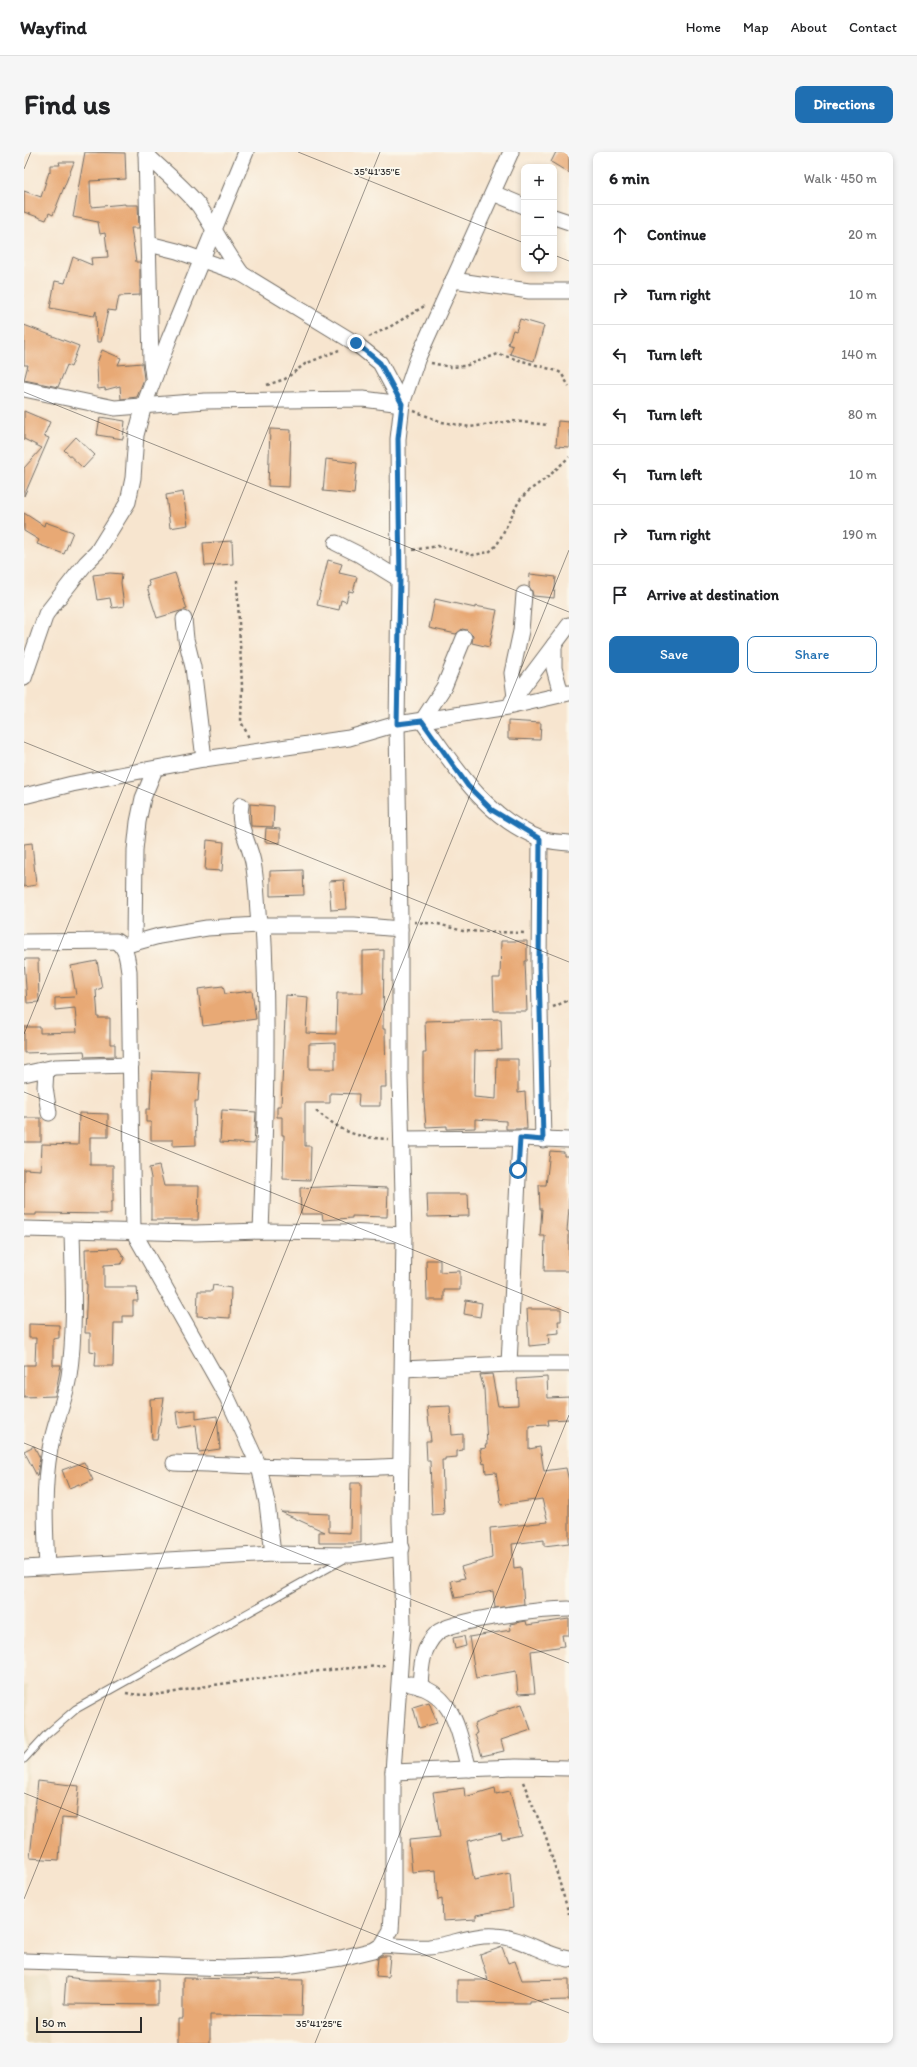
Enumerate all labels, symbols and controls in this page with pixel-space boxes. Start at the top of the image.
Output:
text: Wayfind [20,16,87,39]
text: Home [686,19,721,36]
text: Map [743,19,769,36]
text: About [791,19,827,36]
text: Contact [849,19,897,36]
button: Directions [795,86,893,123]
text: Find us [24,87,111,121]
map controls [521,164,557,272]
button: + [521,164,557,200]
text: 35°41'35"E [354,165,400,178]
text: 6 min [609,168,650,188]
text: Walk · 450 m [804,171,877,186]
button: − [521,200,557,236]
icon: ahead [609,224,631,246]
text: Continue [647,226,706,244]
text: 20 m [848,227,877,242]
button: locate [521,236,557,272]
icon: right [609,284,631,306]
text: Turn right [647,286,711,304]
text: 10 m [849,287,877,302]
route end [347,334,365,352]
icon: left [609,344,631,366]
text: Turn left [647,346,702,364]
text: 140 m [841,347,877,362]
icon: left [609,404,631,426]
text: Turn left [647,406,702,424]
text: 80 m [848,407,877,422]
icon: left [609,464,631,486]
text: Turn left [647,466,702,484]
text: 10 m [849,467,877,482]
icon: right [609,524,631,546]
text: Turn right [647,526,711,544]
text: 190 m [842,527,877,542]
icon: arrive [609,584,631,606]
text: Arrive at destination [647,586,779,604]
button: Save [609,636,739,673]
button: Share [747,636,877,673]
route start [509,1161,527,1179]
scale bar [36,2015,142,2034]
text: 50 m [42,2017,66,2030]
text: 35°41'25"E [296,2017,342,2030]

